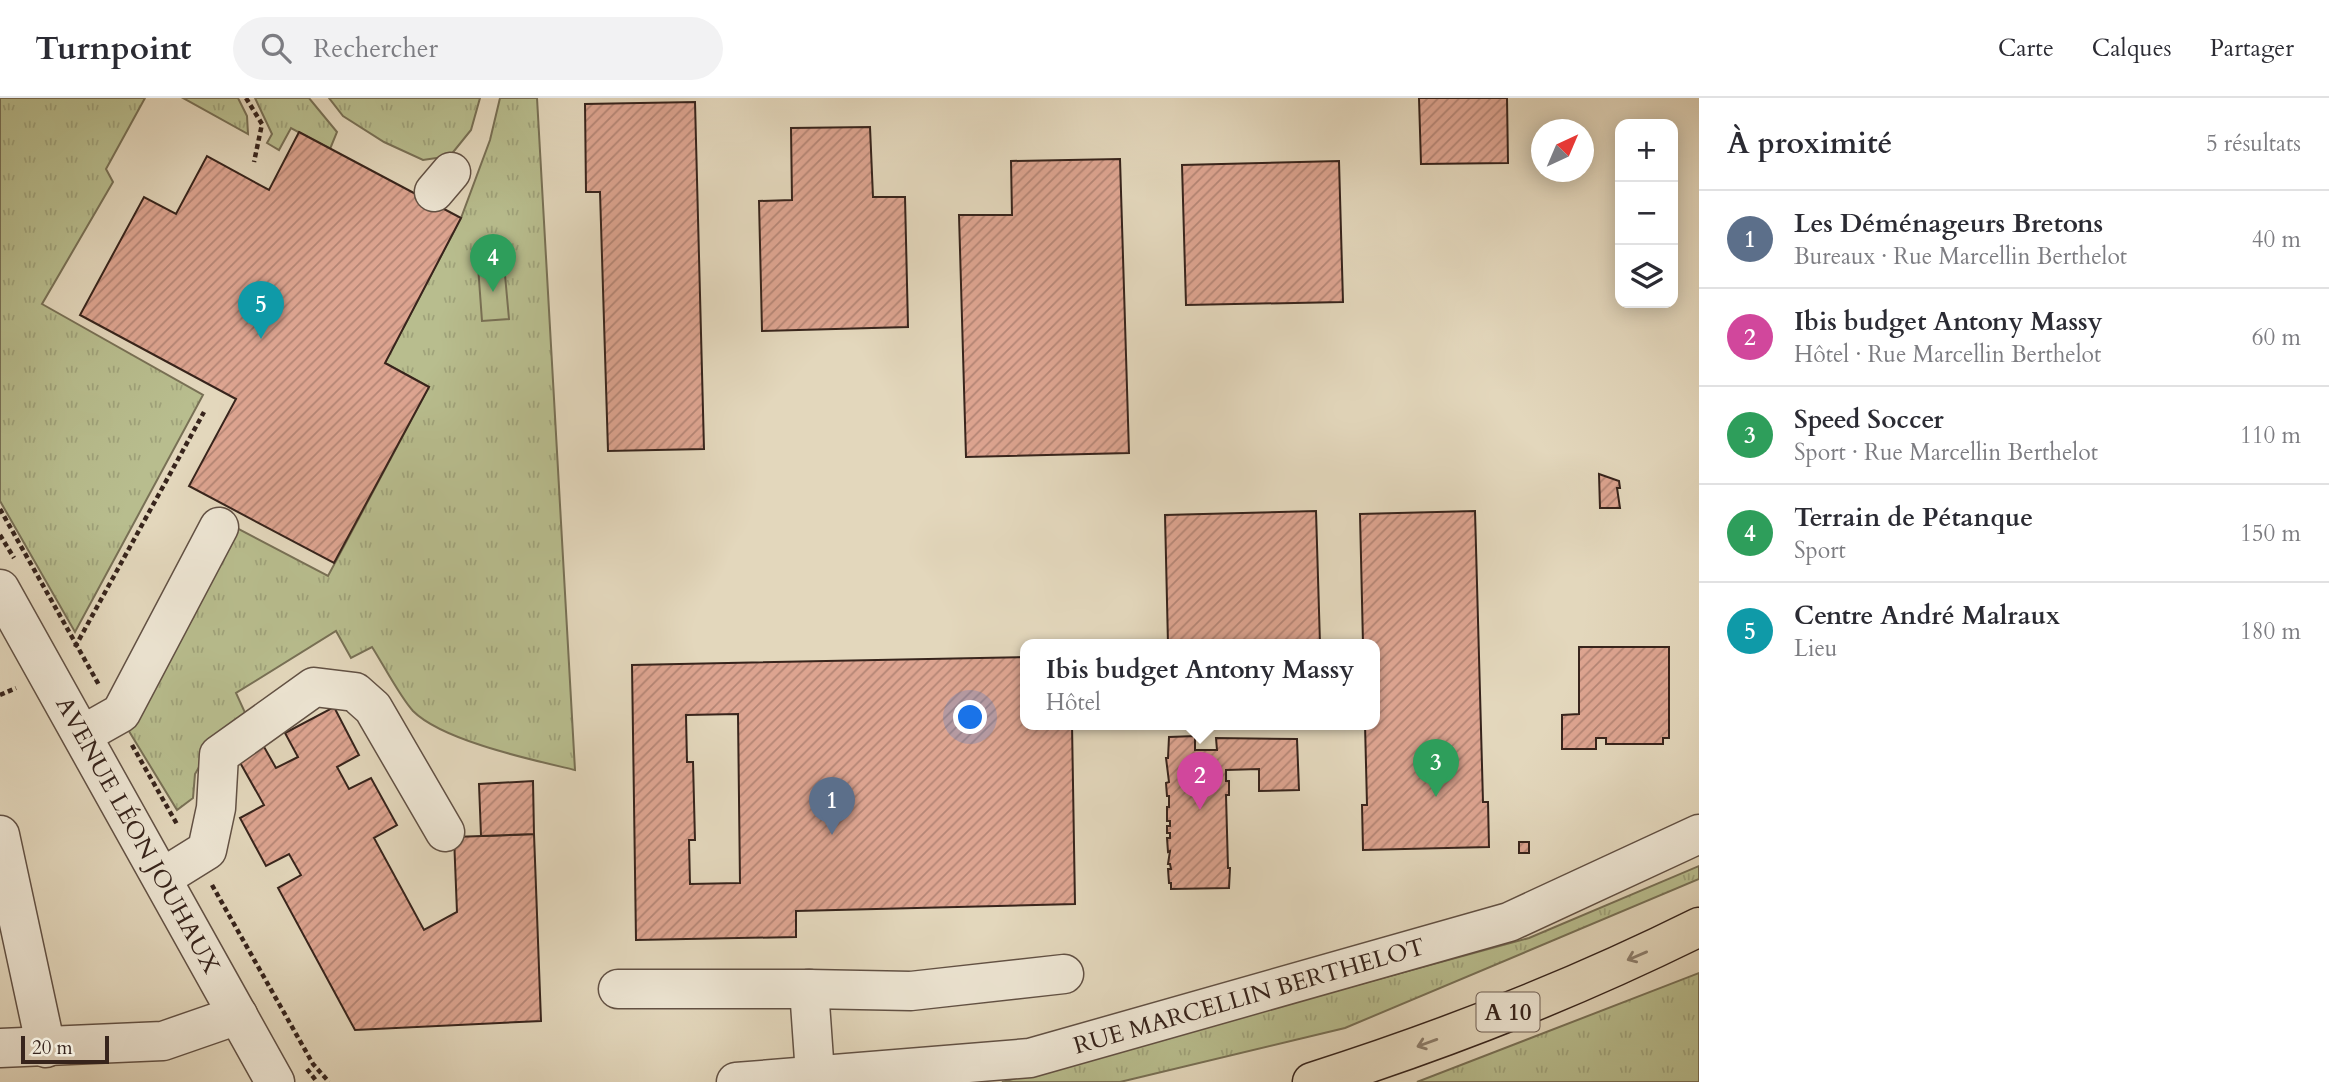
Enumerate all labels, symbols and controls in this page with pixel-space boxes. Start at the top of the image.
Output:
search box [233,17,723,80]
text: Turnpoint [35,26,191,71]
icon: search [257,29,295,67]
text: Rechercher [313,31,438,66]
text: Carte [1998,32,2054,65]
text: Calques [2092,32,2172,65]
text: Partager [2210,32,2294,65]
north arrow [1531,119,1594,182]
map controls [1615,119,1678,308]
button: + [1615,119,1678,182]
text: À proximité [1727,123,1892,164]
text: 5 résultats [2206,128,2301,159]
button: − [1615,182,1678,245]
text: Les Déménageurs Bretons [1794,206,2103,241]
text: 1 [1744,224,1756,255]
text: 40 m [2252,224,2301,255]
pin: 4 [470,234,516,292]
text: Bureaux · Rue Marcellin Berthelot [1794,241,2127,272]
button: layers [1615,245,1678,308]
pin: 5 [238,281,284,339]
text: Ibis budget Antony Massy [1794,304,2103,339]
text: 2 [1744,322,1756,353]
text: 60 m [2252,322,2301,353]
text: Hôtel · Rue Marcellin Berthelot [1794,339,2101,370]
text: Speed Soccer [1794,402,1944,437]
text: 3 [1744,420,1756,451]
text: 110 m [2240,420,2301,451]
text: Sport · Rue Marcellin Berthelot [1794,437,2098,468]
text: Terrain de Pétanque [1794,500,2033,535]
text: 4 [1744,518,1756,549]
text: 150 m [2240,518,2301,549]
text: Sport [1794,535,1846,566]
text: Centre André Malraux [1794,598,2060,633]
text: 5 [1744,616,1756,647]
text: 180 m [2240,616,2301,647]
text: Lieu [1794,633,1837,664]
popup [1020,639,1380,730]
text: Ibis budget Antony Massy [1046,652,1354,687]
text: Hôtel [1046,687,1101,718]
street label: AVENUE LÉON JOUHAUX [48,691,228,980]
your location [953,700,987,734]
pin: 3 [1413,739,1459,797]
pin: 2 [1177,752,1223,810]
pin: 1 [809,777,855,835]
street label: RUE MARCELLIN BERTHELOT [1070,930,1429,1063]
one-way arrow [1627,950,1649,963]
road number: A 10 [1476,992,1540,1032]
scale bar [21,1033,108,1065]
text: 20 m [32,1035,73,1061]
one-way arrow [1417,1038,1439,1050]

